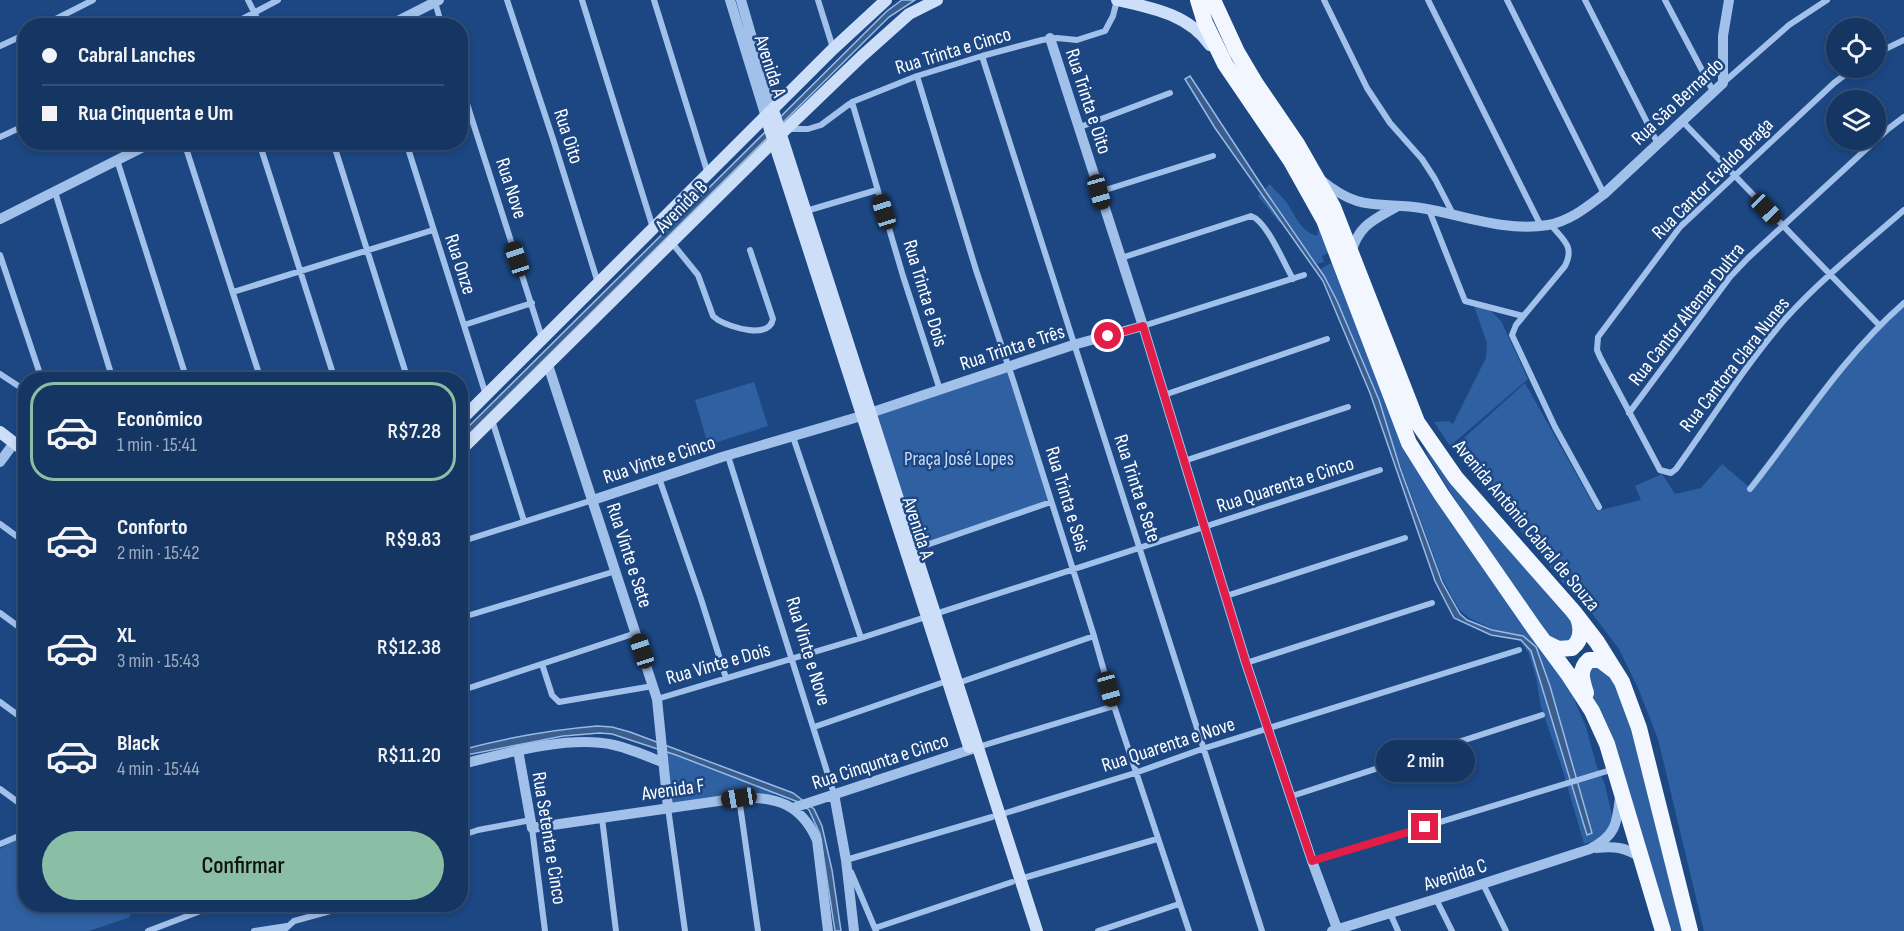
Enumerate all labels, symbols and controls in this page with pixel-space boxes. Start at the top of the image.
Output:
map controls [1826,18,1886,150]
button: locate [1826,18,1886,78]
street label: Rua Trinta e Cinco [893,22,1014,80]
street label: Avenida A [748,31,791,101]
text: Cabral Lanches [78,42,196,69]
street label: Rua Trinta e Oito [1060,46,1116,157]
street label: Rua São Bernardo [1627,53,1729,150]
button: layers [1826,90,1886,150]
text: Rua Cinquenta e Um [78,100,233,127]
street label: Rua Oito [548,106,588,167]
street label: Rua Cantor Evaldo Braga [1647,113,1778,244]
street label: Rua Nove [490,155,532,222]
car [1085,172,1113,212]
street label: Avenida B [650,175,713,239]
car [1747,190,1785,228]
car [870,192,898,232]
street label: Rua Onze [439,231,481,297]
street label: Rua Trinta e Dois [897,237,953,350]
street label: Rua Cantor Altemar Dultra [1624,238,1750,391]
car [503,239,531,279]
street label: Rua Cantora Clara Nunes [1675,292,1795,437]
street label: Rua Trinta e Três [957,320,1068,376]
route start [1094,322,1121,349]
icon: car [45,405,99,459]
text: Econômico [117,406,203,433]
text: R$7.28 [387,418,441,445]
street label: Rua Vinte e Cinco [600,431,718,489]
street label: Rua Trinta e Sete [1108,431,1166,545]
text: 1 min · 15:41 [117,433,197,457]
street label: Avenida Antônio Cabral de Souza [1447,434,1605,616]
street label: Rua Trinta e Seis [1040,444,1094,555]
park label: Praça José Lopes [904,447,1014,471]
street label: Rua Quarenta e Cinco [1214,451,1357,518]
street label: Avenida A [896,493,939,563]
street label: Rua Vinte e Sete [601,500,657,611]
icon: car [45,513,99,567]
text: Conforto [117,514,188,541]
text: R$9.83 [385,526,441,553]
text: 2 min · 15:42 [117,541,199,565]
street label: Rua Vinte e Nove [780,594,836,708]
icon: car [45,621,99,675]
text: XL [117,622,136,649]
car [628,631,656,671]
text: R$12.38 [377,634,441,661]
street label: Rua Vinte e Dois [663,638,773,690]
text: 3 min · 15:43 [117,649,200,673]
car [1095,669,1123,709]
street label: Rua Quarenta e Nove [1099,712,1238,778]
icon: car [45,729,99,783]
street label: Rua Cinqunta e Cinco [809,729,952,795]
text: Black [117,730,159,757]
callout: 2 min [1376,740,1474,782]
text: R$11.20 [377,742,441,769]
text: 2 min [1407,749,1444,773]
text: 4 min · 15:44 [117,757,200,781]
street label: Rua Setenta e Cinco [527,770,571,906]
street label: Avenida F [639,774,706,806]
car [720,786,758,810]
route end [1411,813,1438,840]
button: Confirmar [42,831,444,900]
street label: Avenida C [1420,853,1490,897]

